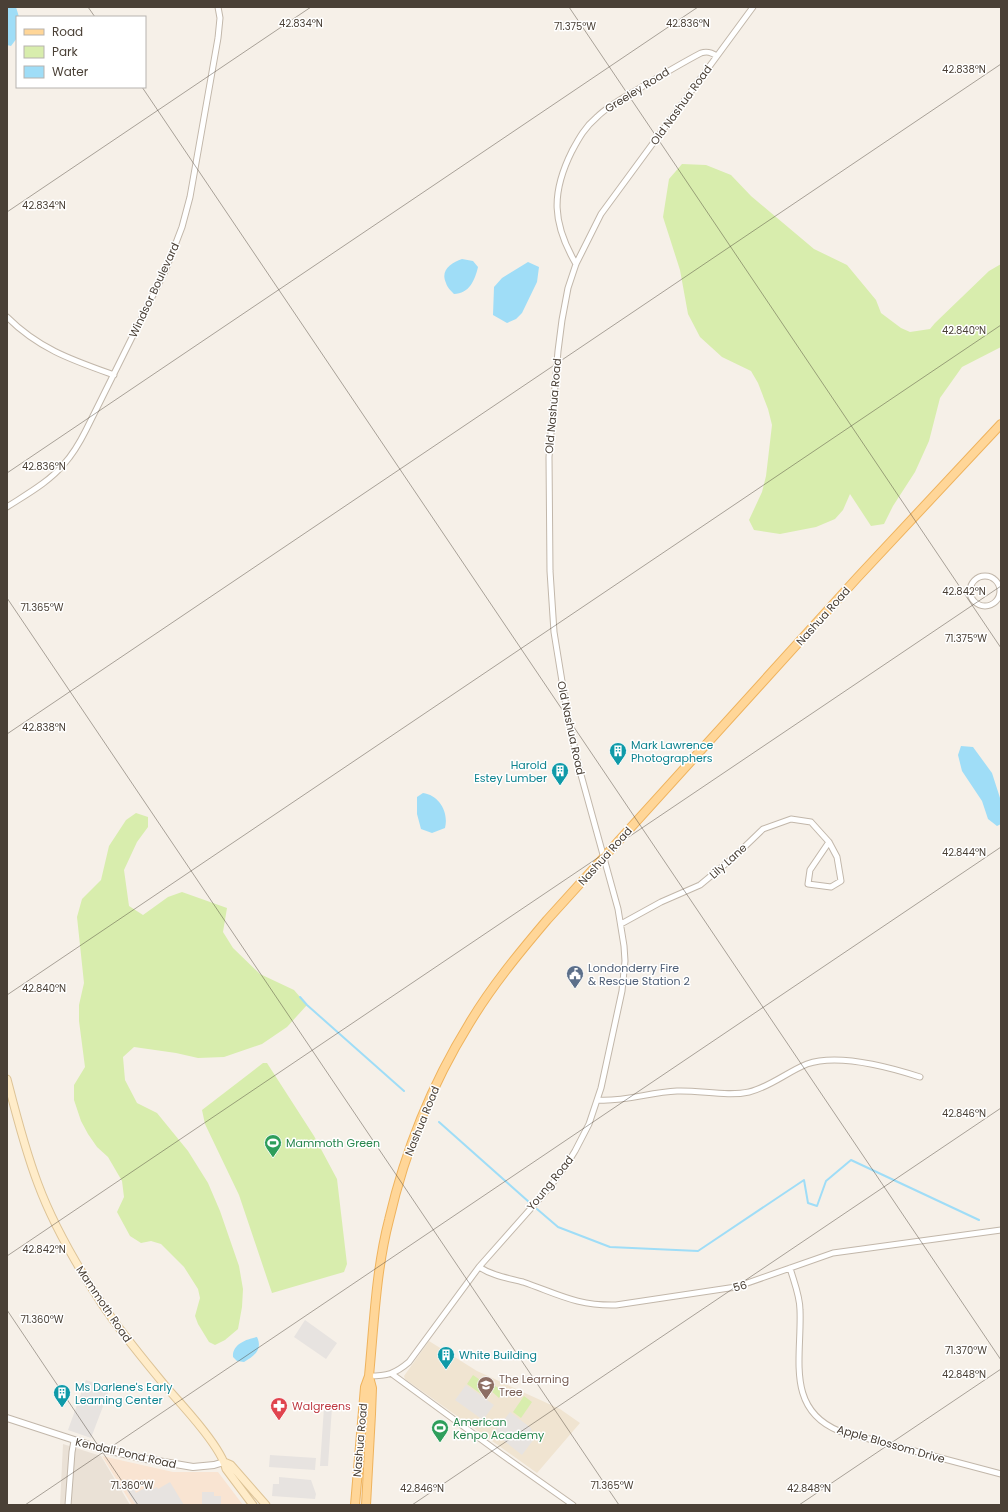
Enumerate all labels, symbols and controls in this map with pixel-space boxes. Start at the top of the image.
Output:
legend [16,16,146,88]
text: 42.834°N [279,16,323,31]
text: 42.836°N [666,16,710,31]
text: 71.375°W [554,19,596,34]
text: Road [52,23,83,40]
text: Park [52,43,79,60]
street label: Old Nashua Road [646,62,716,148]
text: 42.838°N [942,62,986,77]
text: Water [52,63,89,80]
street label: Greeley Road [602,64,672,116]
text: 42.834°N [22,198,66,213]
street label: Windsor Boulevard [125,240,183,340]
text: 42.840°N [942,323,986,338]
street label: Old Nashua Road [541,358,565,454]
text: 42.836°N [22,459,66,474]
street label: Nashua Road [792,583,854,649]
text: 42.842°N [942,584,986,599]
text: 71.365°W [20,600,64,615]
text: 71.375°W [945,631,987,646]
street label: Old Nashua Road [553,680,589,776]
text: 42.838°N [22,720,66,735]
place label: Mark Lawrence Photographers [631,737,713,766]
building icon: Mark Lawrence Photographers [608,741,628,766]
place label: Harold Estey Lumber [474,757,547,786]
building icon: Harold Estey Lumber [550,761,570,786]
street label: Nashua Road [574,823,636,889]
street label: Lily Lane [706,840,750,882]
text: 42.844°N [942,845,986,860]
place label: Londonderry Fire & Rescue Station 2 [588,960,690,989]
public building icon: Londonderry Fire & Rescue Station 2 [565,964,585,989]
text: 42.840°N [22,981,66,996]
street label: Nashua Road [401,1084,443,1158]
text: 42.846°N [942,1106,986,1121]
sports icon: Mammoth Green [263,1133,283,1158]
place label: Mammoth Green [286,1135,380,1151]
street label: Young Road [523,1152,577,1214]
text: 42.842°N [22,1242,66,1257]
street label: Mammoth Road [72,1263,136,1345]
street label: 56 [731,1276,749,1296]
text: 71.360°W [20,1312,64,1327]
text: 71.370°W [945,1343,987,1358]
building icon: White Building [436,1345,456,1370]
place label: White Building [459,1347,537,1363]
text: 42.848°N [942,1367,986,1382]
place label: The Learning Tree [499,1371,569,1400]
school or university icon: The Learning Tree [476,1375,496,1400]
place label: Ms Darlene's Early Learning Center [75,1379,173,1408]
building icon: Ms Darlene's Early Learning Center [52,1383,72,1408]
pharmacy icon: Walgreens [269,1396,289,1421]
place label: Walgreens [292,1398,351,1414]
street label: Nashua Road [349,1402,371,1478]
place label: American Kenpo Academy [453,1414,545,1443]
sports icon: American Kenpo Academy [430,1418,450,1443]
street label: Apple Blossom Drive [835,1421,947,1467]
street label: Kendall Pond Road [74,1434,178,1472]
text: 71.360°W [110,1478,154,1493]
text: 71.365°W [590,1478,634,1493]
text: 42.846°N [400,1481,444,1496]
text: 42.848°N [787,1481,831,1496]

